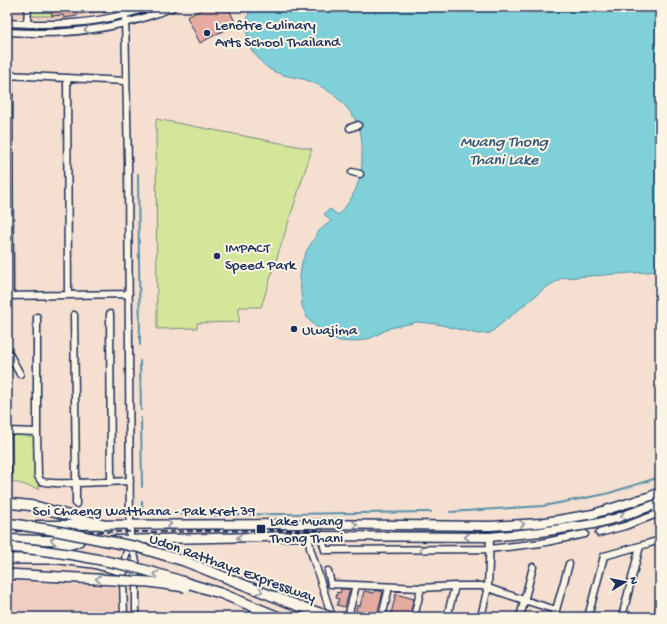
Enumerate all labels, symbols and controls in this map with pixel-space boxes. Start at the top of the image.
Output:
place label: Lenôtre Culinary Arts School Thailand [215,17,341,52]
one-way arrow [84,25,90,34]
marker: Lenôtre Culinary Arts School Thailand [202,28,212,38]
water label: Muang Thong Thani Lake [460,134,549,171]
place label: IMPACT Speed Park [225,240,297,275]
marker: IMPACT Speed Park [212,251,222,261]
place label: Uwajima [302,322,358,340]
marker: Uwajima [289,324,299,334]
street label: Soi Chaeng Watthana - Pak Kret 39 [32,503,256,521]
one-way arrow [620,511,627,519]
place label: Lake Muang Thong Thani [269,513,343,548]
one-way arrow [166,520,172,528]
one-way arrow [519,520,525,528]
one-way arrow [352,521,358,529]
marker: Lake Muang Thong Thani [255,523,267,535]
street label: Udon Ratthaya Expressway [147,530,319,608]
one-way arrow [236,533,242,542]
one-way arrow [464,533,470,541]
one-way arrow [50,536,56,544]
one-way arrow [419,546,425,554]
north arrow [605,562,645,602]
one-way arrow [152,570,159,579]
one-way arrow [95,574,101,583]
text: N [626,576,639,585]
one-way arrow [256,587,263,595]

